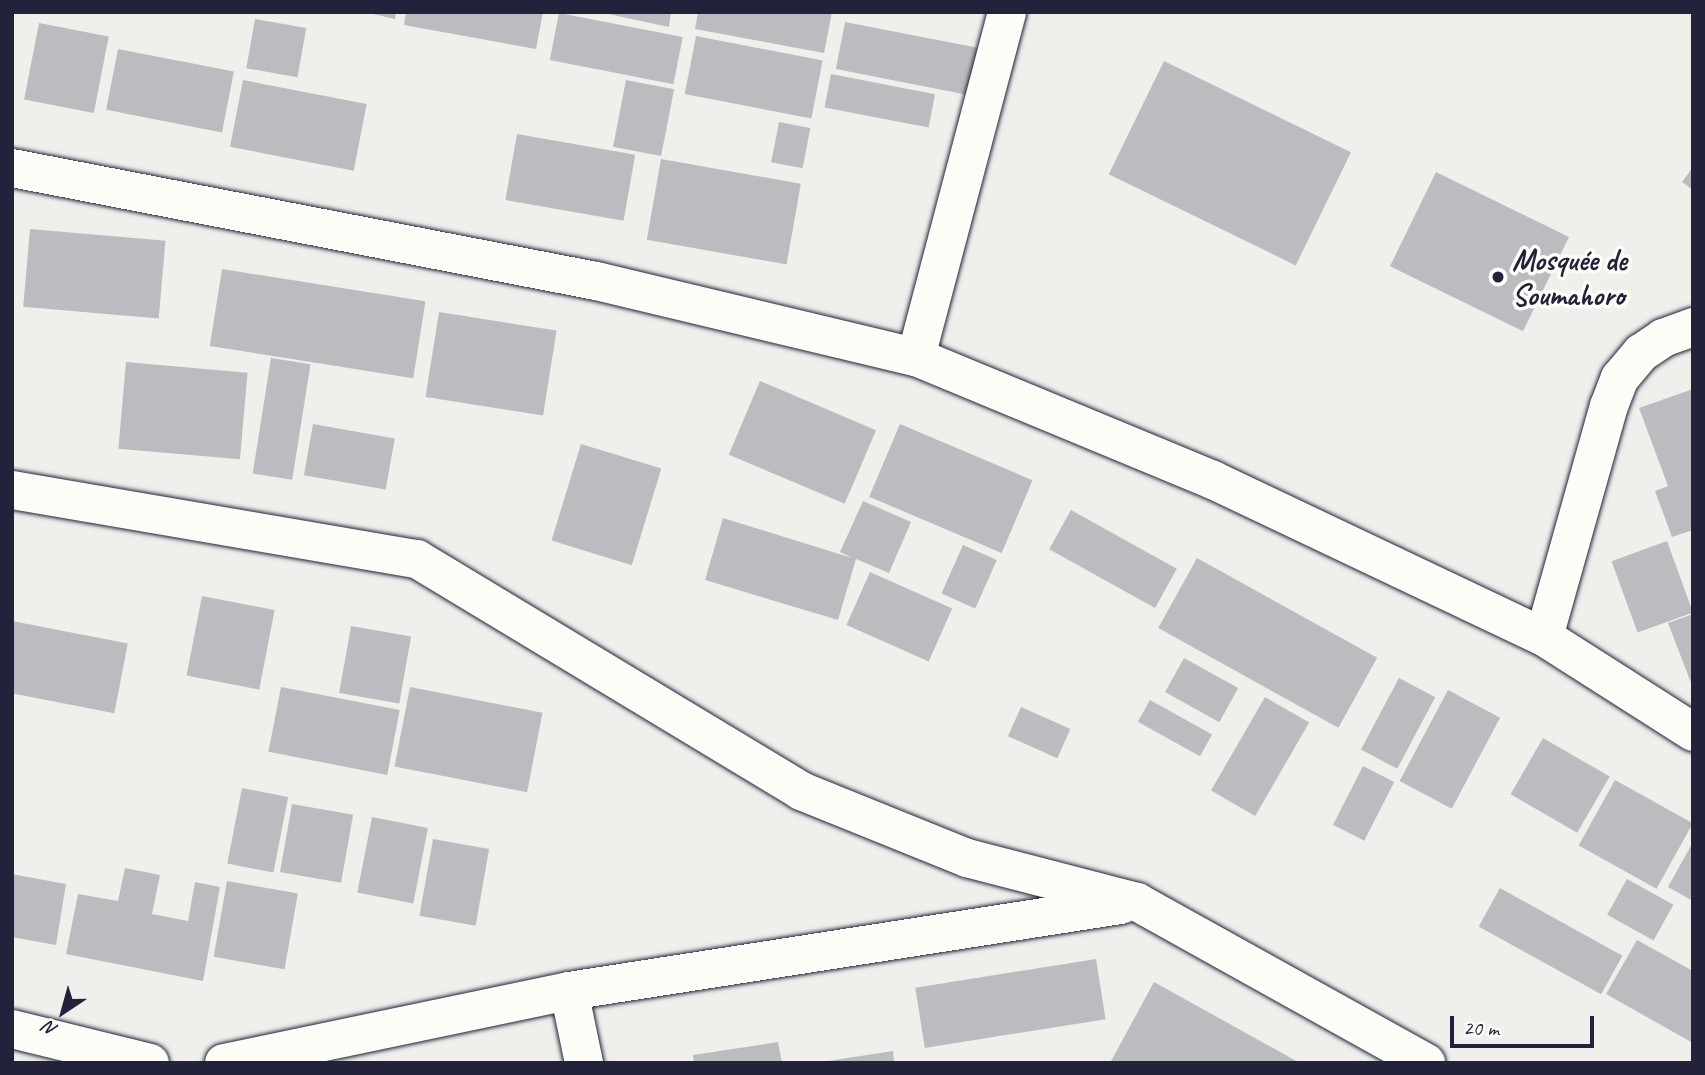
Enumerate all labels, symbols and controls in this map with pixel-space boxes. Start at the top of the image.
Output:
place label: Mosquée de Soumahoro [1512,242,1627,312]
marker: Mosquée de Soumahoro [1490,269,1506,285]
north arrow [28,977,98,1047]
scale bar [1453,1002,1596,1046]
text: 20 m [1463,1015,1499,1041]
text: N [39,1016,62,1042]

